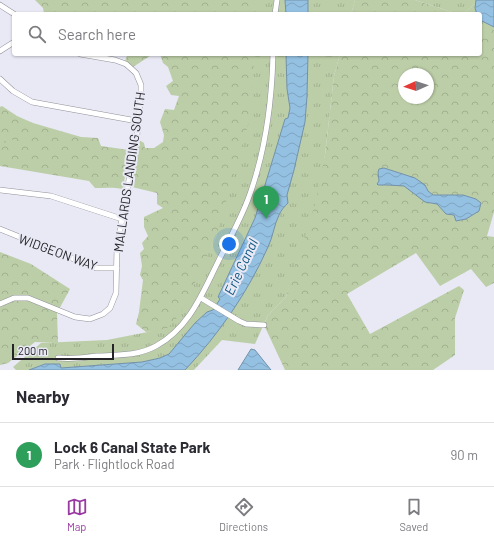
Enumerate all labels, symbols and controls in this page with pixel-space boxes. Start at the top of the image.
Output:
search box [12,12,482,56]
icon: search [26,23,48,45]
text: Search here [58,25,136,43]
north arrow [398,68,434,104]
street label: MALLARDS LANDING SOUTH [110,91,148,253]
pin: 1 [253,186,279,219]
street label: WIDGEON WAY [16,230,100,274]
your location [219,234,239,254]
water label: Erie Canal [220,236,261,298]
scale bar [12,342,114,361]
text: 200 m [18,344,48,357]
text: Nearby [16,386,70,406]
text: Lock 6 Canal State Park [54,438,211,456]
text: 1 [27,447,31,463]
text: 90 m [451,447,478,463]
text: Park · Flightlock Road [54,456,175,472]
tab: Map [66,496,88,533]
tab: Directions [219,496,268,533]
tab: Saved [399,496,428,533]

